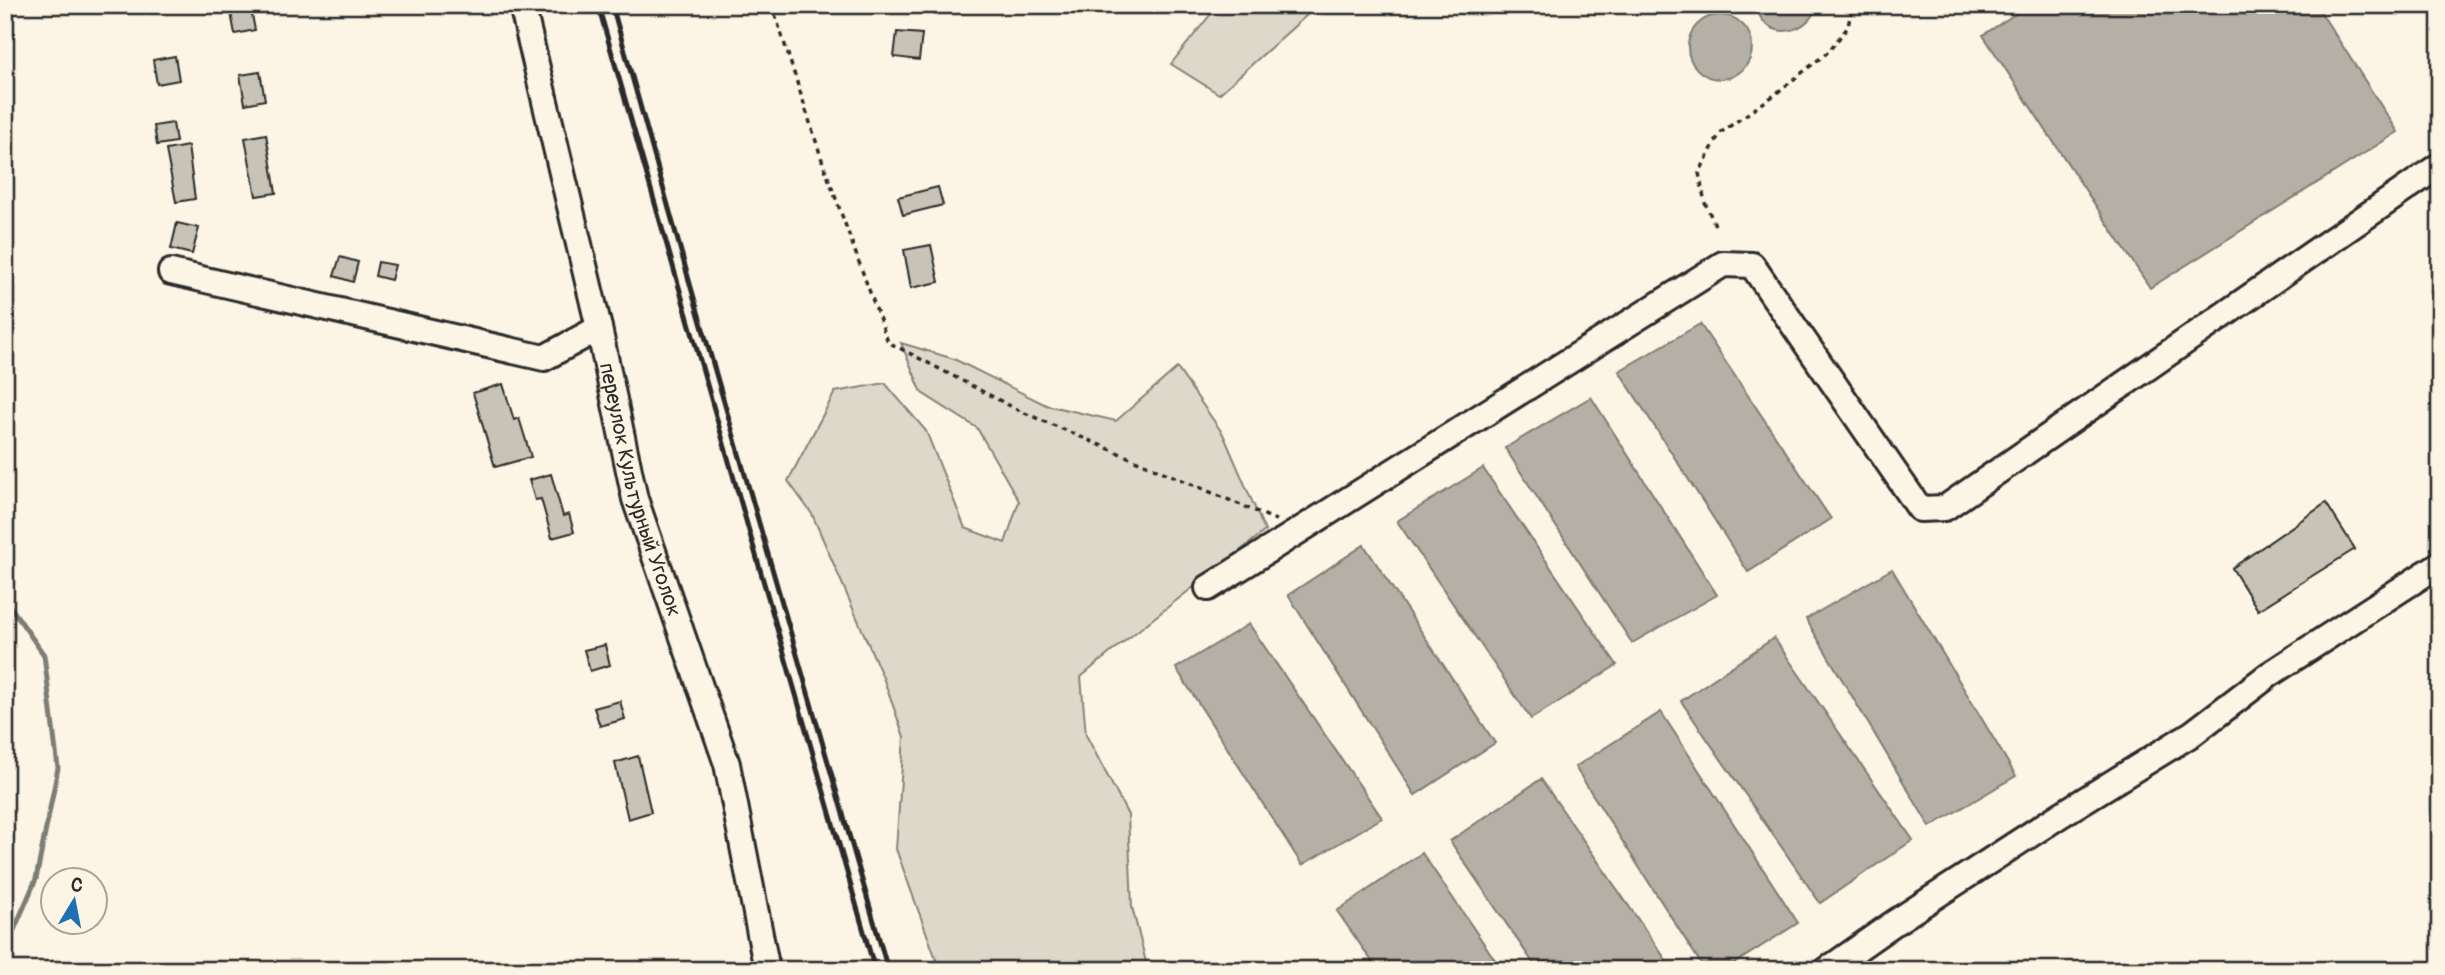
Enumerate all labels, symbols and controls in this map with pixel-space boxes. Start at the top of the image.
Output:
street label: переулок Культурный Уголок [593,360,688,620]
north arrow [38,866,108,936]
text: С [69,872,85,898]

